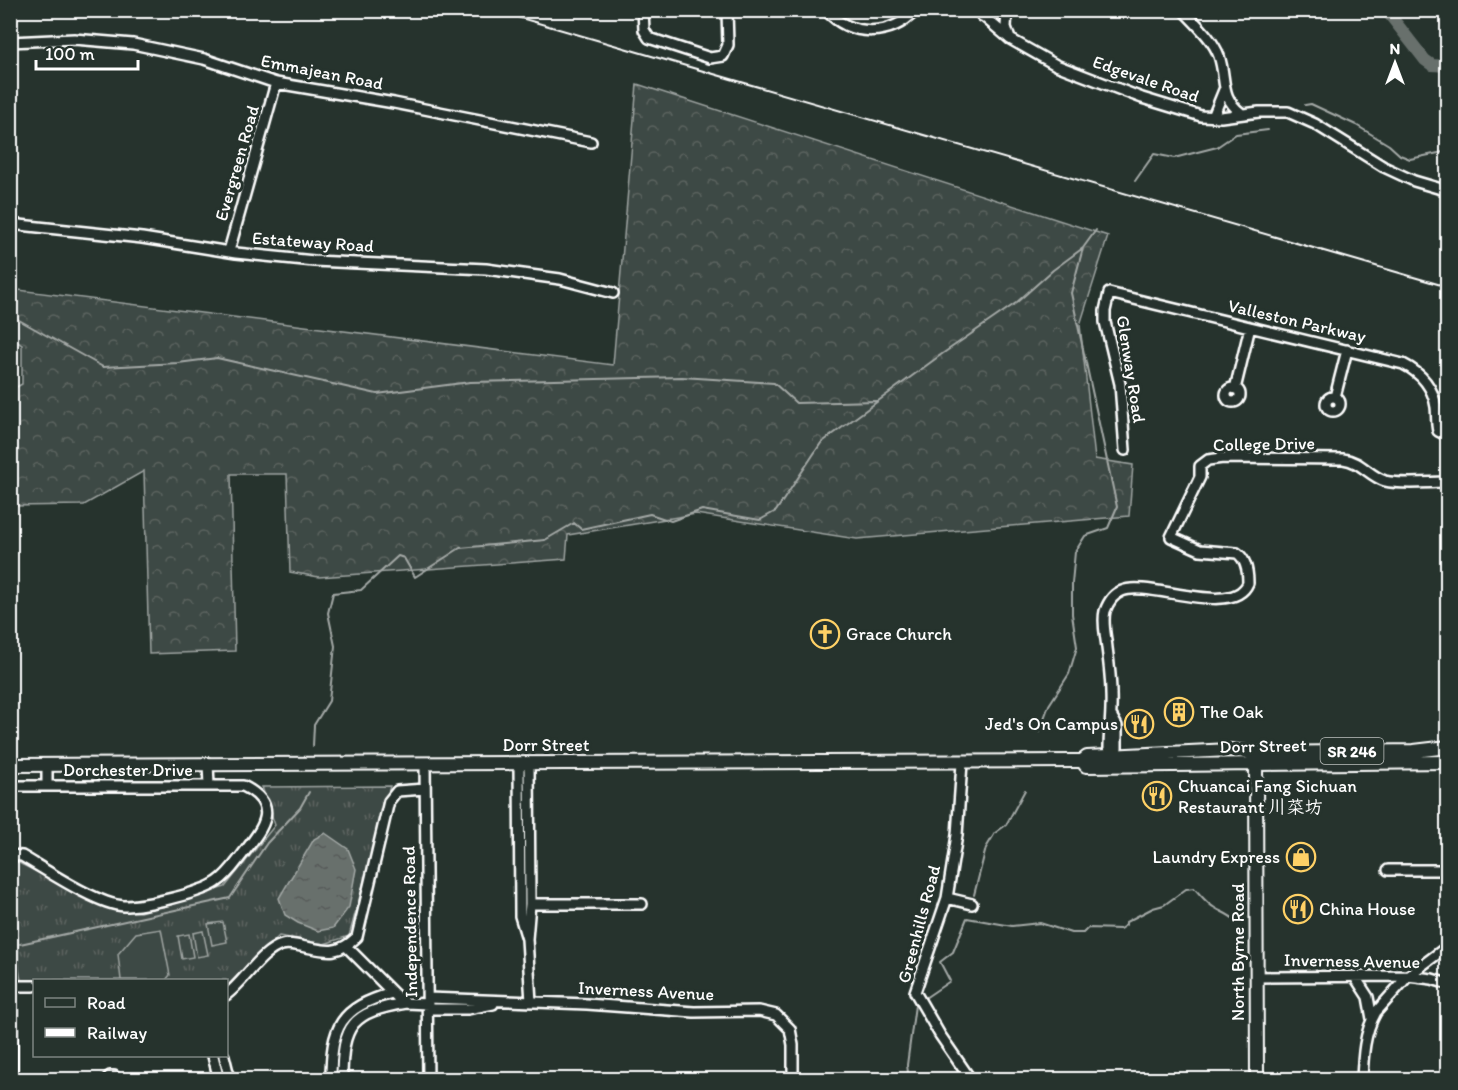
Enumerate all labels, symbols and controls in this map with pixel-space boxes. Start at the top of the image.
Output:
scale bar [36,33,138,71]
north arrow [1365,33,1425,93]
text: N [1390,39,1400,58]
text: 100 m [45,43,95,65]
street label: Emmajean Road [259,49,385,95]
street label: Edgevale Road [1090,51,1202,108]
street label: Evergreen Road [210,102,264,223]
street label: Estateway Road [251,227,375,257]
street label: Valleston Parkway [1226,294,1369,348]
street label: Glenway Road [1112,314,1150,425]
street label: College Drive [1213,432,1315,456]
church icon: Grace Church [809,618,841,650]
place label: Grace Church [846,623,952,645]
building icon: The Oak [1163,696,1195,728]
place label: The Oak [1200,701,1264,723]
restaurant icon: Jed's On Campus [1123,708,1155,740]
place label: Jed's On Campus [985,713,1118,735]
street label: Dorr Street [502,734,590,756]
street label: Dorr Street [1219,734,1307,758]
road number: SR 246 [1320,738,1384,764]
street label: Dorchester Drive [63,759,193,781]
place label: Chuancai Fang Sichuan Restaurant 川菜坊 [1178,775,1357,818]
restaurant icon: Chuancai Fang Sichuan Restaurant 川菜坊 [1141,780,1173,812]
shop icon: Laundry Express [1285,841,1317,873]
street label: Independence Road [398,845,422,998]
place label: Laundry Express [1152,846,1280,868]
street label: Greenhills Road [893,862,945,986]
street label: North Byrne Road [1227,883,1249,1021]
restaurant icon: China House [1282,893,1314,925]
place label: China House [1319,898,1416,920]
street label: Inverness Avenue [1284,949,1420,973]
street label: Inverness Avenue [577,976,715,1006]
legend [33,979,228,1057]
text: Road [87,992,126,1014]
text: Railway [87,1022,148,1044]

